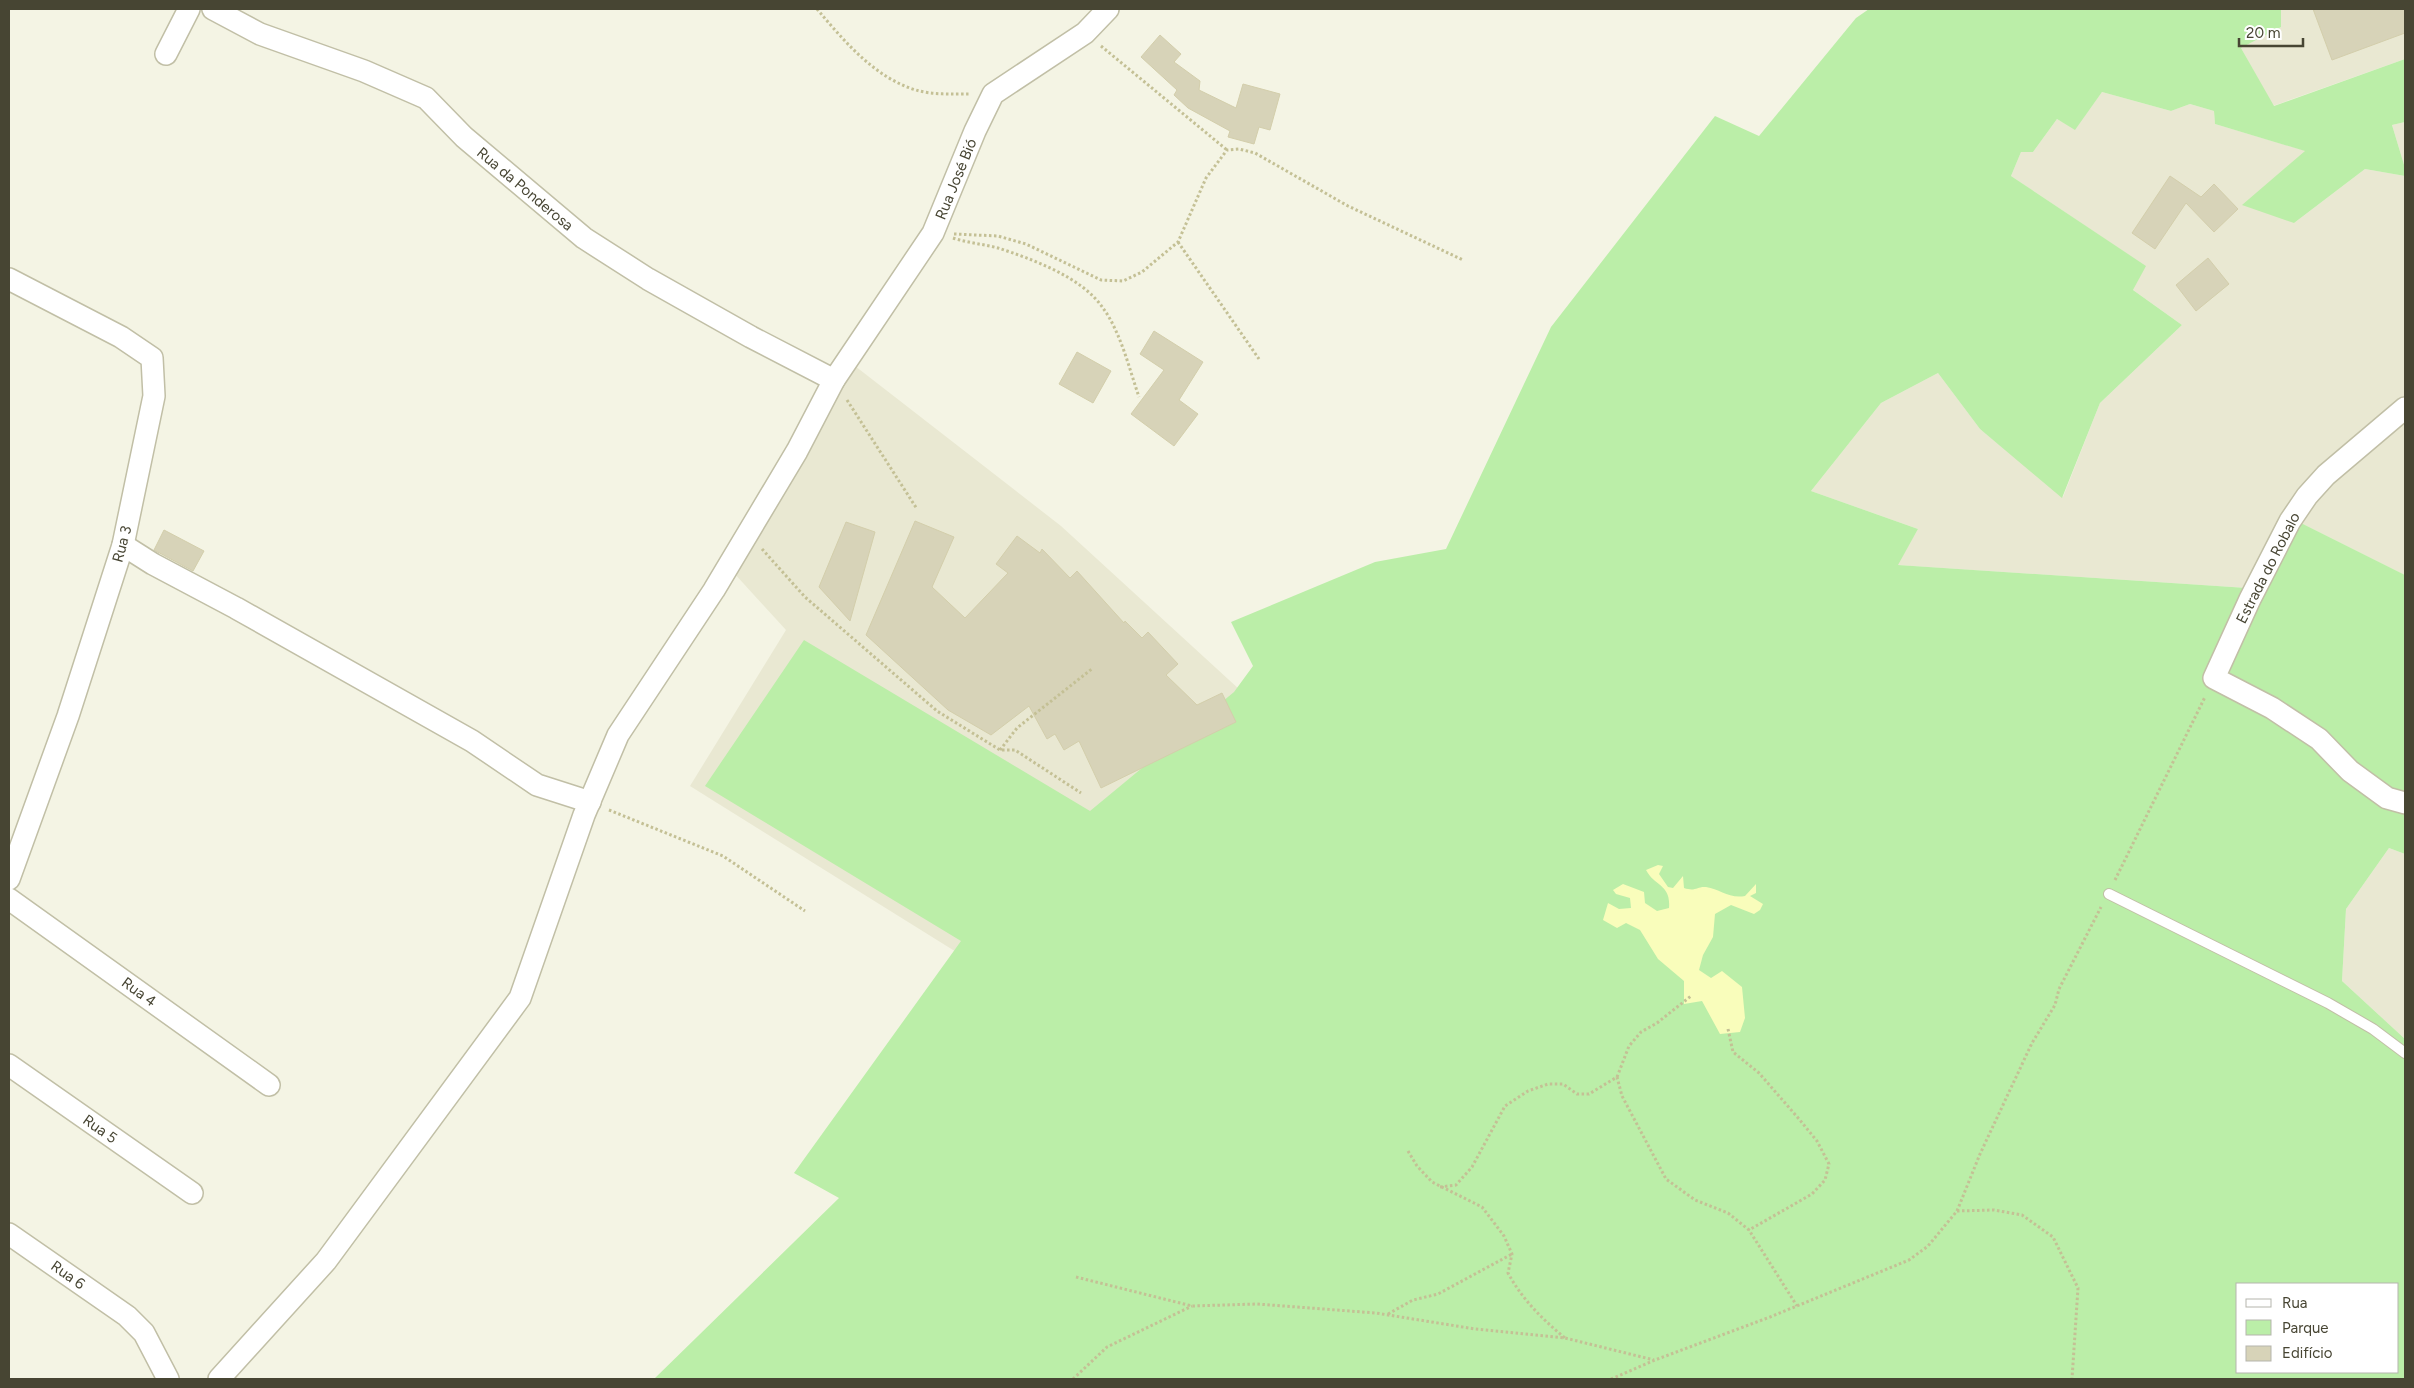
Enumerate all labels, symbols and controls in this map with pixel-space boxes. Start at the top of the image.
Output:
scale bar [2239,15,2303,47]
text: 20 m [2246,24,2280,42]
street label: Rua José Bió [932,136,981,222]
street label: Rua da Ponderosa [473,143,577,235]
street label: Estrada do Robalo [2232,509,2304,626]
street label: Rua 3 [108,524,136,564]
street label: Rua 4 [118,973,160,1011]
street label: Rua 5 [79,1111,121,1147]
street label: Rua 6 [47,1257,89,1293]
legend [2236,1283,2399,1373]
text: Rua [2282,1294,2307,1312]
text: Parque [2282,1319,2329,1337]
text: Edifício [2282,1344,2333,1362]

